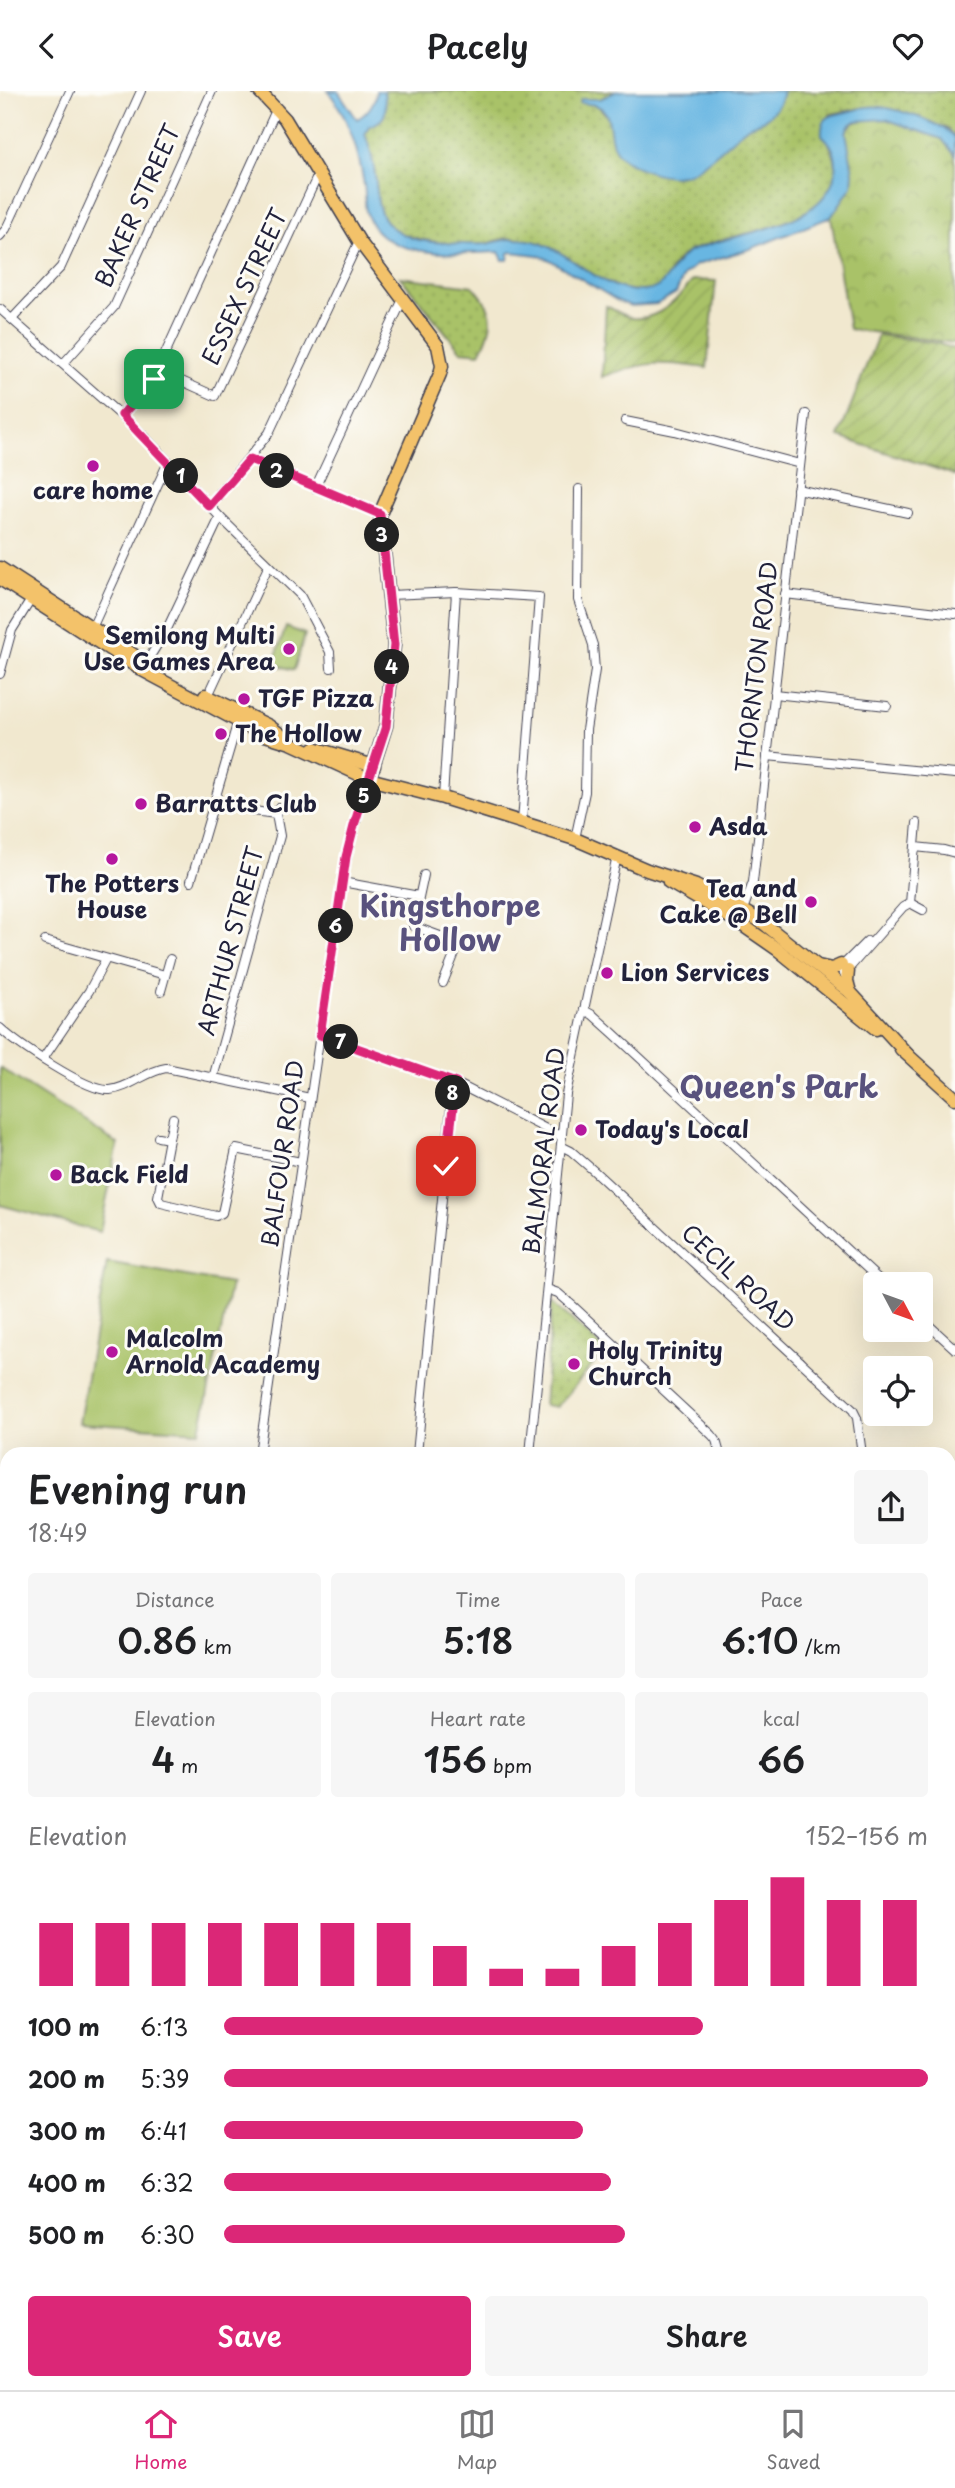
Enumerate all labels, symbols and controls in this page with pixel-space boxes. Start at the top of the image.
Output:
text: Pacely [426,22,529,70]
icon: back [28,27,66,65]
icon: heart [889,27,927,65]
street label: BAKER STREET [85,118,188,293]
street label: ESSEX STREET [192,202,295,370]
pin [124,349,184,409]
icon: arrive [135,360,173,398]
pin: 2 [260,453,294,489]
text: 2 [270,456,283,484]
marker: care home [85,458,101,474]
pin: 1 [164,459,198,493]
text: 1 [176,461,185,489]
place label: care home [33,472,154,507]
pin: 3 [364,517,400,553]
text: 3 [375,520,388,548]
street label: THORNTON ROAD [725,559,786,774]
place label: Semilong Multi Use Games Area [83,617,275,678]
marker: Semilong Multi Use Games Area [281,641,297,657]
pin: 4 [374,649,410,685]
text: 4 [385,652,398,680]
place label: TGF Pizza [258,680,375,715]
marker: TGF Pizza [236,691,252,707]
place label: The Hollow [235,715,363,750]
marker: The Hollow [213,726,229,742]
pin: 5 [346,779,382,813]
text: 5 [357,781,370,809]
place label: Barratts Club [155,785,317,820]
marker: Barratts Club [133,796,149,812]
place label: Asda [708,808,768,843]
marker: Asda [687,819,703,835]
street label: ARTHUR STREET [188,842,272,1039]
marker: The Potters House [104,851,120,867]
place label: The Potters House [45,865,179,926]
place label: Tea and Cake @ Bell [659,870,797,931]
district label: Kingsthorpe Hollow [359,882,541,961]
marker: Tea and Cake @ Bell [803,894,819,910]
pin: 6 [318,909,354,943]
text: 6 [329,911,342,939]
place label: Lion Services [621,954,769,989]
marker: Lion Services [599,965,615,981]
pin: 7 [324,1025,358,1059]
text: 7 [335,1027,346,1055]
street label: BALMORAL ROAD [512,1045,573,1257]
street label: BALFOUR ROAD [251,1058,312,1250]
district label: Queen's Park [680,1063,878,1108]
pin: 8 [435,1075,470,1111]
text: 8 [447,1078,458,1106]
place label: Today's Local [595,1111,749,1146]
marker: Today's Local [573,1122,589,1138]
pin [416,1136,476,1196]
icon: check [427,1147,465,1185]
place label: Back Field [70,1156,189,1191]
marker: Back Field [48,1167,64,1183]
street label: CECIL ROAD [674,1215,804,1339]
north arrow [863,1272,933,1342]
map controls [863,1272,933,1426]
place label: Malcolm Arnold Academy [125,1320,320,1381]
place label: Holy Trinity Church [588,1332,723,1393]
marker: Malcolm Arnold Academy [104,1344,120,1360]
marker: Holy Trinity Church [566,1356,582,1372]
button: locate [863,1356,933,1426]
text: Evening run [28,1460,247,1517]
button: share [854,1470,928,1544]
text: 18:49 [28,1515,88,1550]
text: Distance [135,1585,215,1613]
text: Time [456,1585,500,1613]
text: Pace [760,1585,803,1613]
text: 0.86 [117,1613,197,1666]
text: 5:18 [443,1613,513,1666]
text: 6:10 [722,1613,799,1666]
text: km [197,1632,232,1660]
text: /km [799,1632,841,1660]
text: Elevation [134,1704,216,1732]
text: Heart rate [430,1704,526,1732]
text: kcal [762,1704,800,1732]
text: 4 [151,1732,175,1785]
text: 156 [424,1732,487,1785]
text: 66 [757,1732,805,1785]
text: m [175,1751,198,1779]
text: bpm [487,1751,532,1779]
text: Elevation [28,1818,127,1853]
text: 152–156 m [806,1818,928,1853]
text: 100 m [28,2009,100,2044]
text: 6:13 [140,2009,188,2044]
text: 200 m [28,2061,105,2096]
text: 5:39 [140,2061,190,2096]
text: 300 m [28,2113,106,2148]
text: 6:41 [140,2113,187,2148]
text: 400 m [28,2165,106,2200]
text: 6:32 [140,2165,194,2200]
text: 500 m [28,2217,105,2252]
text: 6:30 [140,2217,195,2252]
button: Save [28,2296,471,2376]
button: Share [485,2296,928,2376]
tab: Home [135,2405,187,2475]
tab: Map [457,2405,497,2475]
tab: Saved [766,2405,820,2475]

